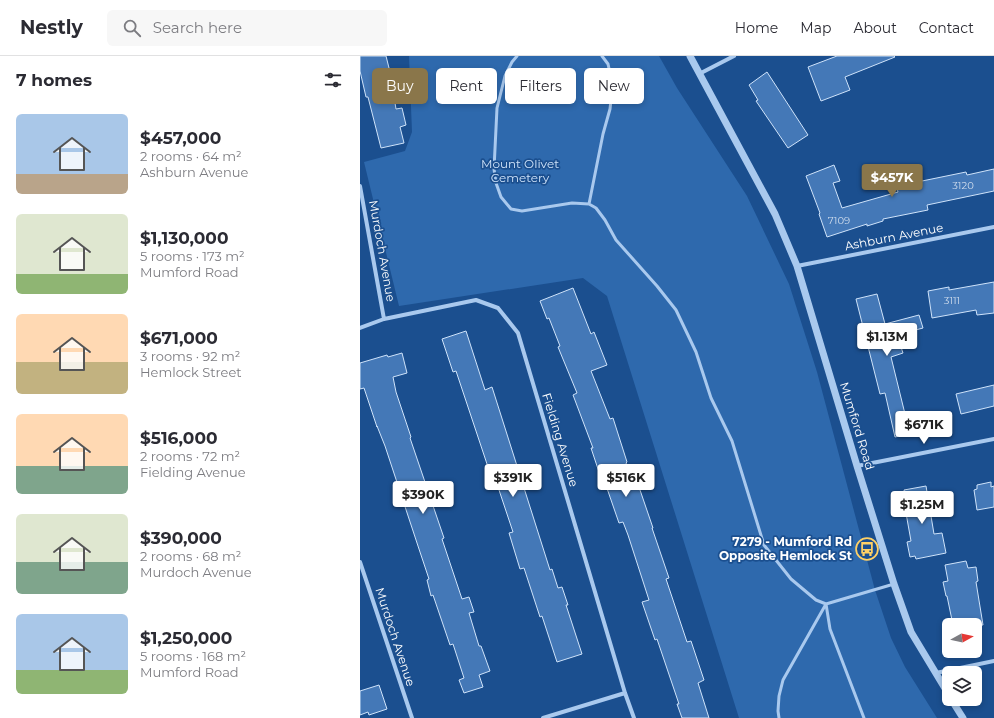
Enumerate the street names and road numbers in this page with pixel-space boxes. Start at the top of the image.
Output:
street label: Murdoch Avenue [366,199,399,303]
street label: Ashburn Avenue [843,220,944,253]
street label: Mumford Road [837,380,878,472]
street label: Fielding Avenue [539,391,582,489]
street label: Murdoch Avenue [372,586,419,688]

